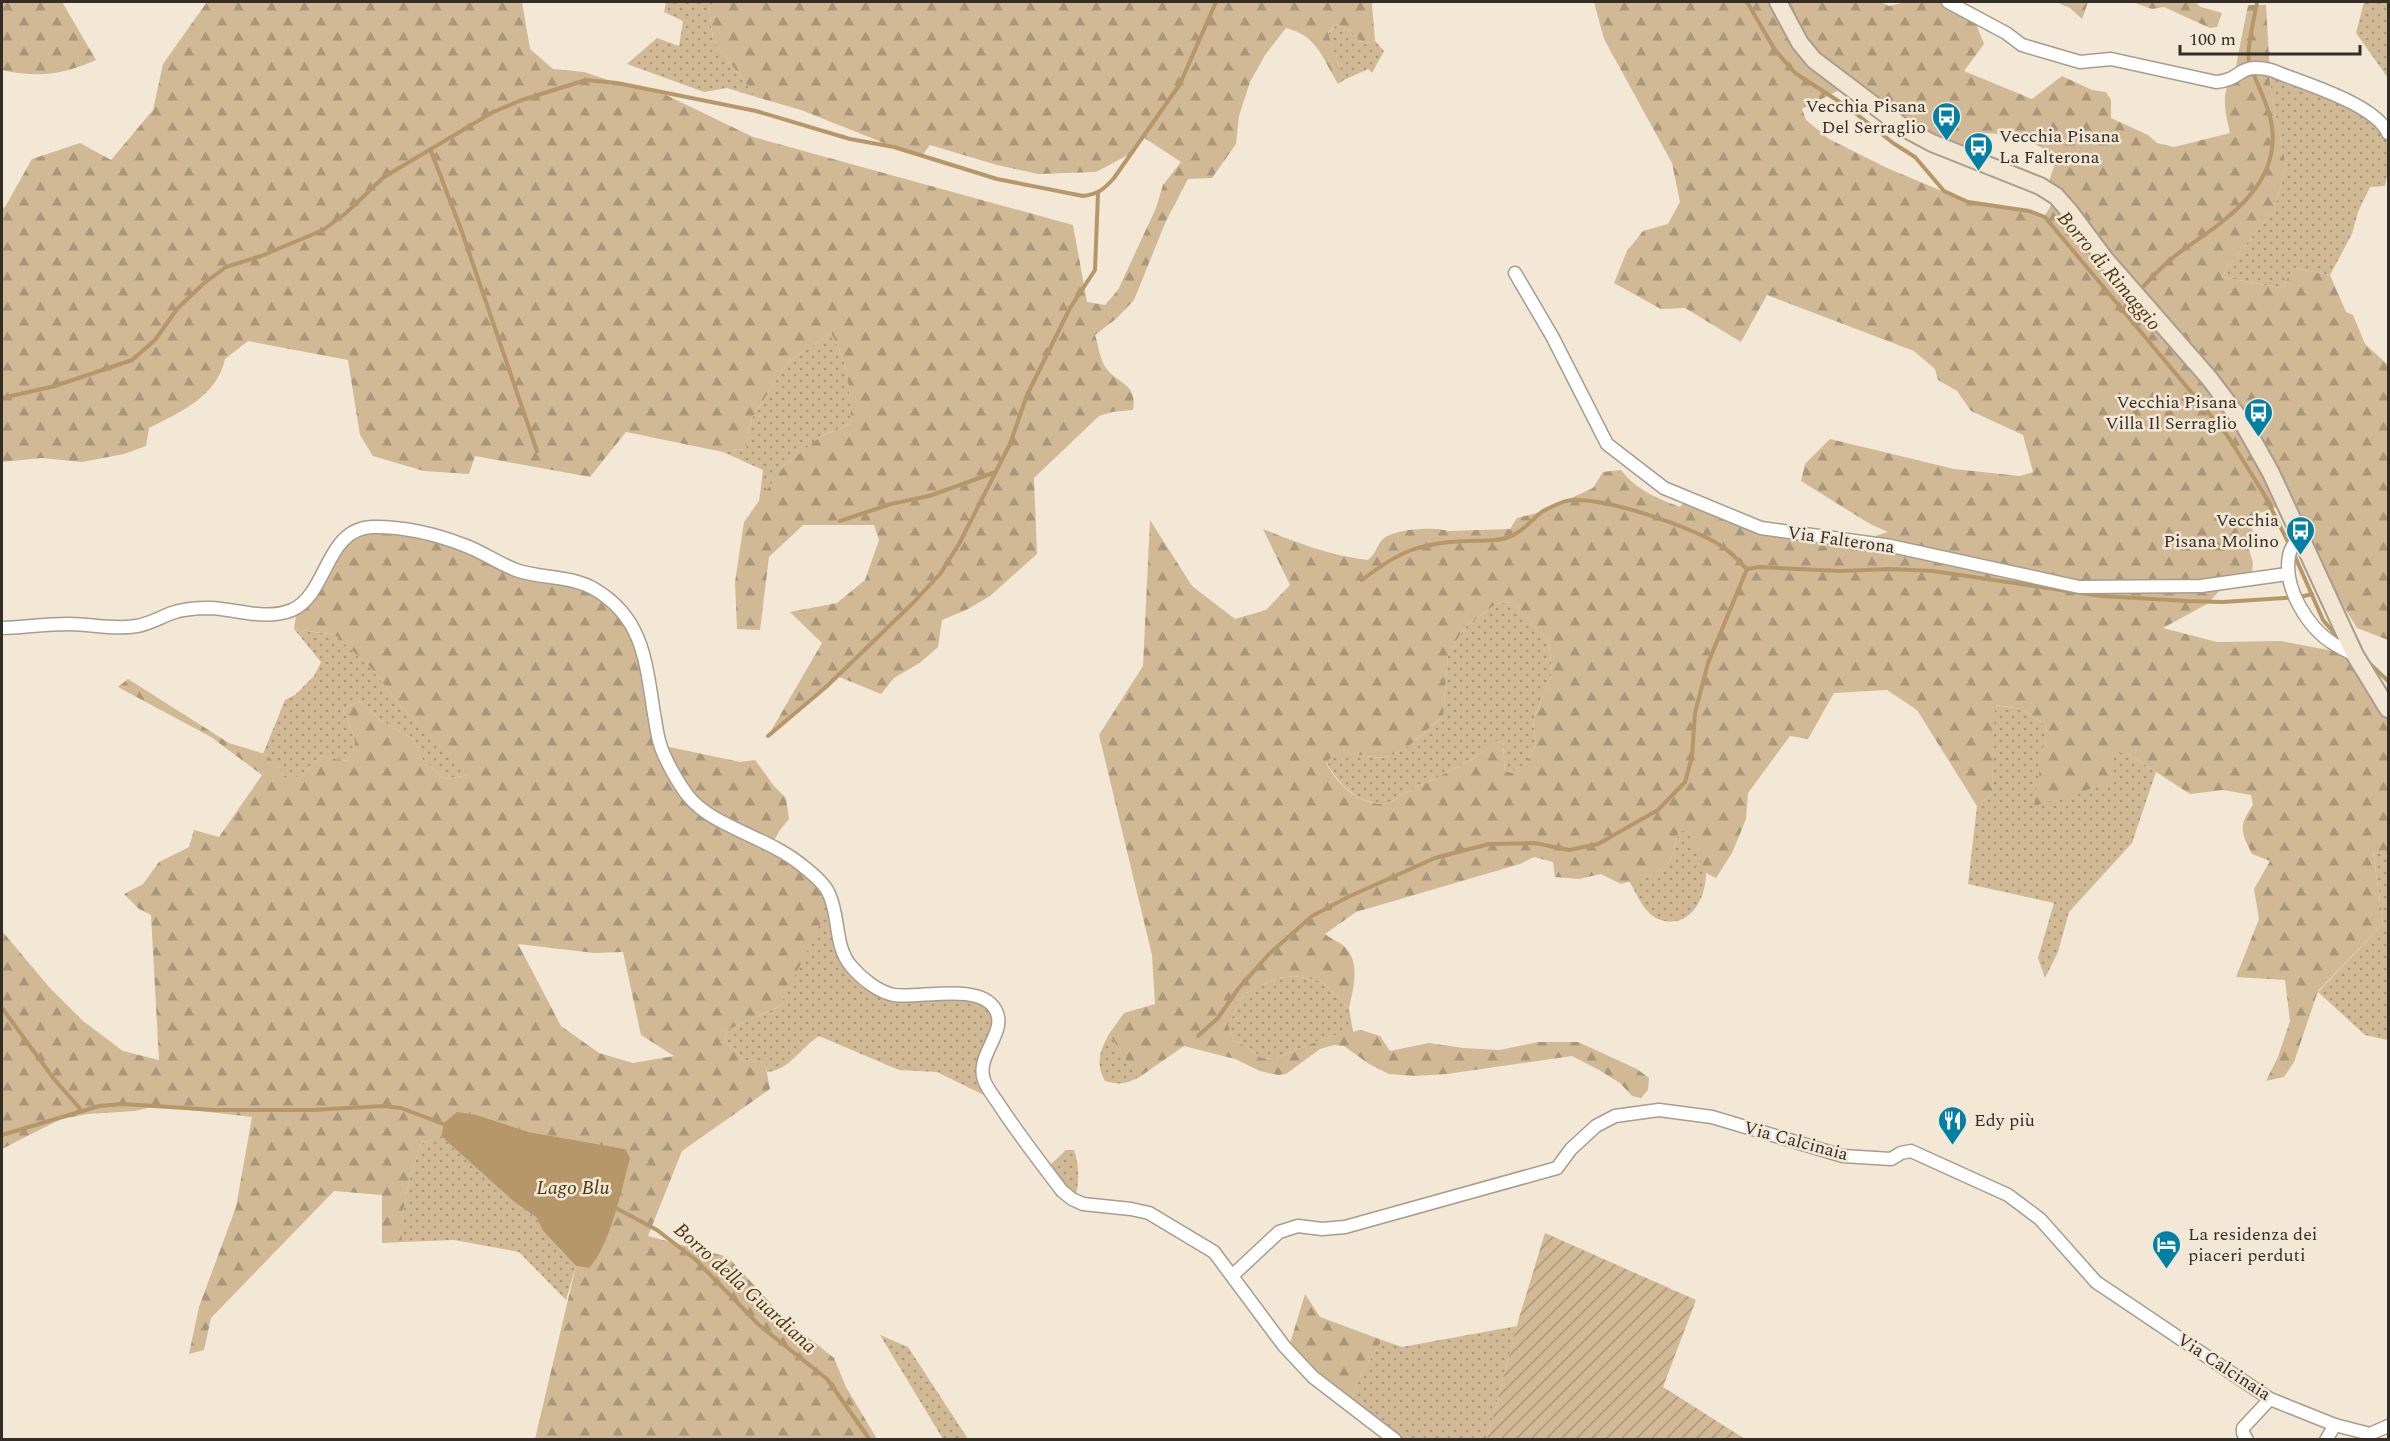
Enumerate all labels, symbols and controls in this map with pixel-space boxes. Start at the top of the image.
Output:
scale bar [2180,18,2360,56]
text: 100 m [2189,26,2236,53]
place label: Vecchia Pisana Del Serraglio [1805,93,1926,141]
bus stop icon: Vecchia Pisana Del Serraglio [1931,100,1963,142]
place label: Vecchia Pisana La Falterona [1999,123,2120,171]
bus stop icon: Vecchia Pisana La Falterona [1962,130,1994,172]
water label: Borro di Rimaggio [2050,204,2168,338]
place label: Vecchia Pisana Villa Il Serraglio [2105,389,2237,437]
bus stop icon: Vecchia Pisana Villa Il Serraglio [2242,396,2274,438]
place label: Vecchia Pisana Molino [2164,507,2279,555]
bus stop icon: Vecchia Pisana Molino [2284,514,2316,556]
street label: Via Falterona [1786,519,1897,561]
restaurant icon: Edy più [1937,1104,1969,1146]
place label: Edy più [1974,1107,2035,1134]
street label: Via Calcinaia [1741,1114,1851,1168]
water label: Lago Blu [536,1173,610,1203]
water label: Borro della Guardiana [667,1215,823,1361]
place label: La residenza dei piaceri perduti [2188,1221,2318,1269]
hotel icon: La residenza dei piaceri perduti [2151,1228,2183,1270]
street label: Via Calcinaia [2172,1326,2276,1408]

